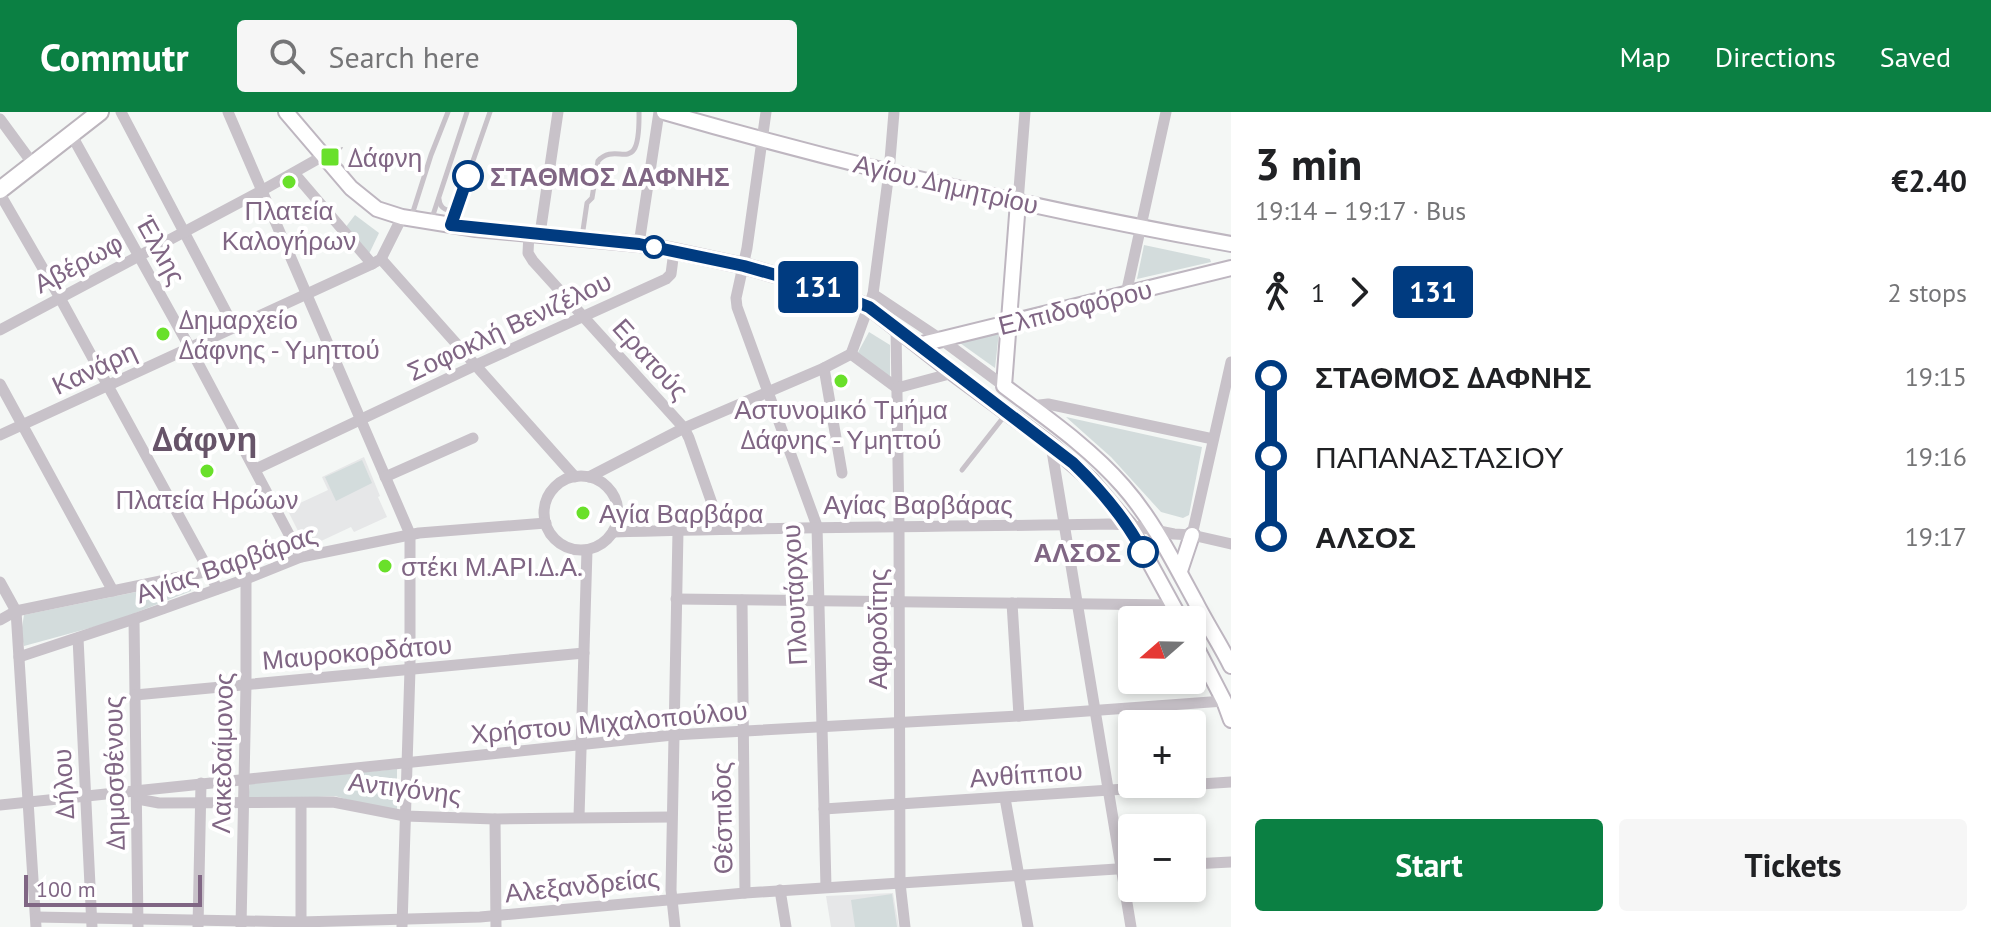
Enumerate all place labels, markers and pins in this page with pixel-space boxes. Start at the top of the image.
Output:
place label: Δάφνη [348,141,422,174]
marker: Δάφνη [319,146,341,168]
place label: ΣΤΑΘΜΟΣ ΔΑΦΝΗΣ [490,160,730,193]
marker: ΣΤΑΘΜΟΣ ΔΑΦΝΗΣ [453,161,483,191]
marker: Πλατεία Καλογήρων [280,173,298,191]
place label: Πλατεία Καλογήρων [222,194,356,257]
unlabelled marker [643,236,665,258]
place label: Δημαρχείο Δάφνης - Υμηττού [179,303,380,366]
marker: Δημαρχείο Δάφνης - Υμηττού [154,325,172,343]
marker: Αστυνομικό Τμήμα Δάφνης - Υμηττού [832,372,850,390]
place label: Αστυνομικό Τμήμα Δάφνης - Υμηττού [734,393,948,456]
marker: Πλατεία Ηρώων [198,462,216,480]
place label: Πλατεία Ηρώων [115,483,299,516]
place label: Αγία Βαρβάρα [599,497,764,530]
marker: Αγία Βαρβάρα [574,504,592,522]
place label: ΑΛΣΟΣ [1033,536,1121,569]
marker: ΑΛΣΟΣ [1128,537,1158,567]
place label: στέκι Μ.ΑΡΙ.Δ.Α. [401,550,583,583]
marker: στέκι Μ.ΑΡΙ.Δ.Α. [376,557,394,575]

